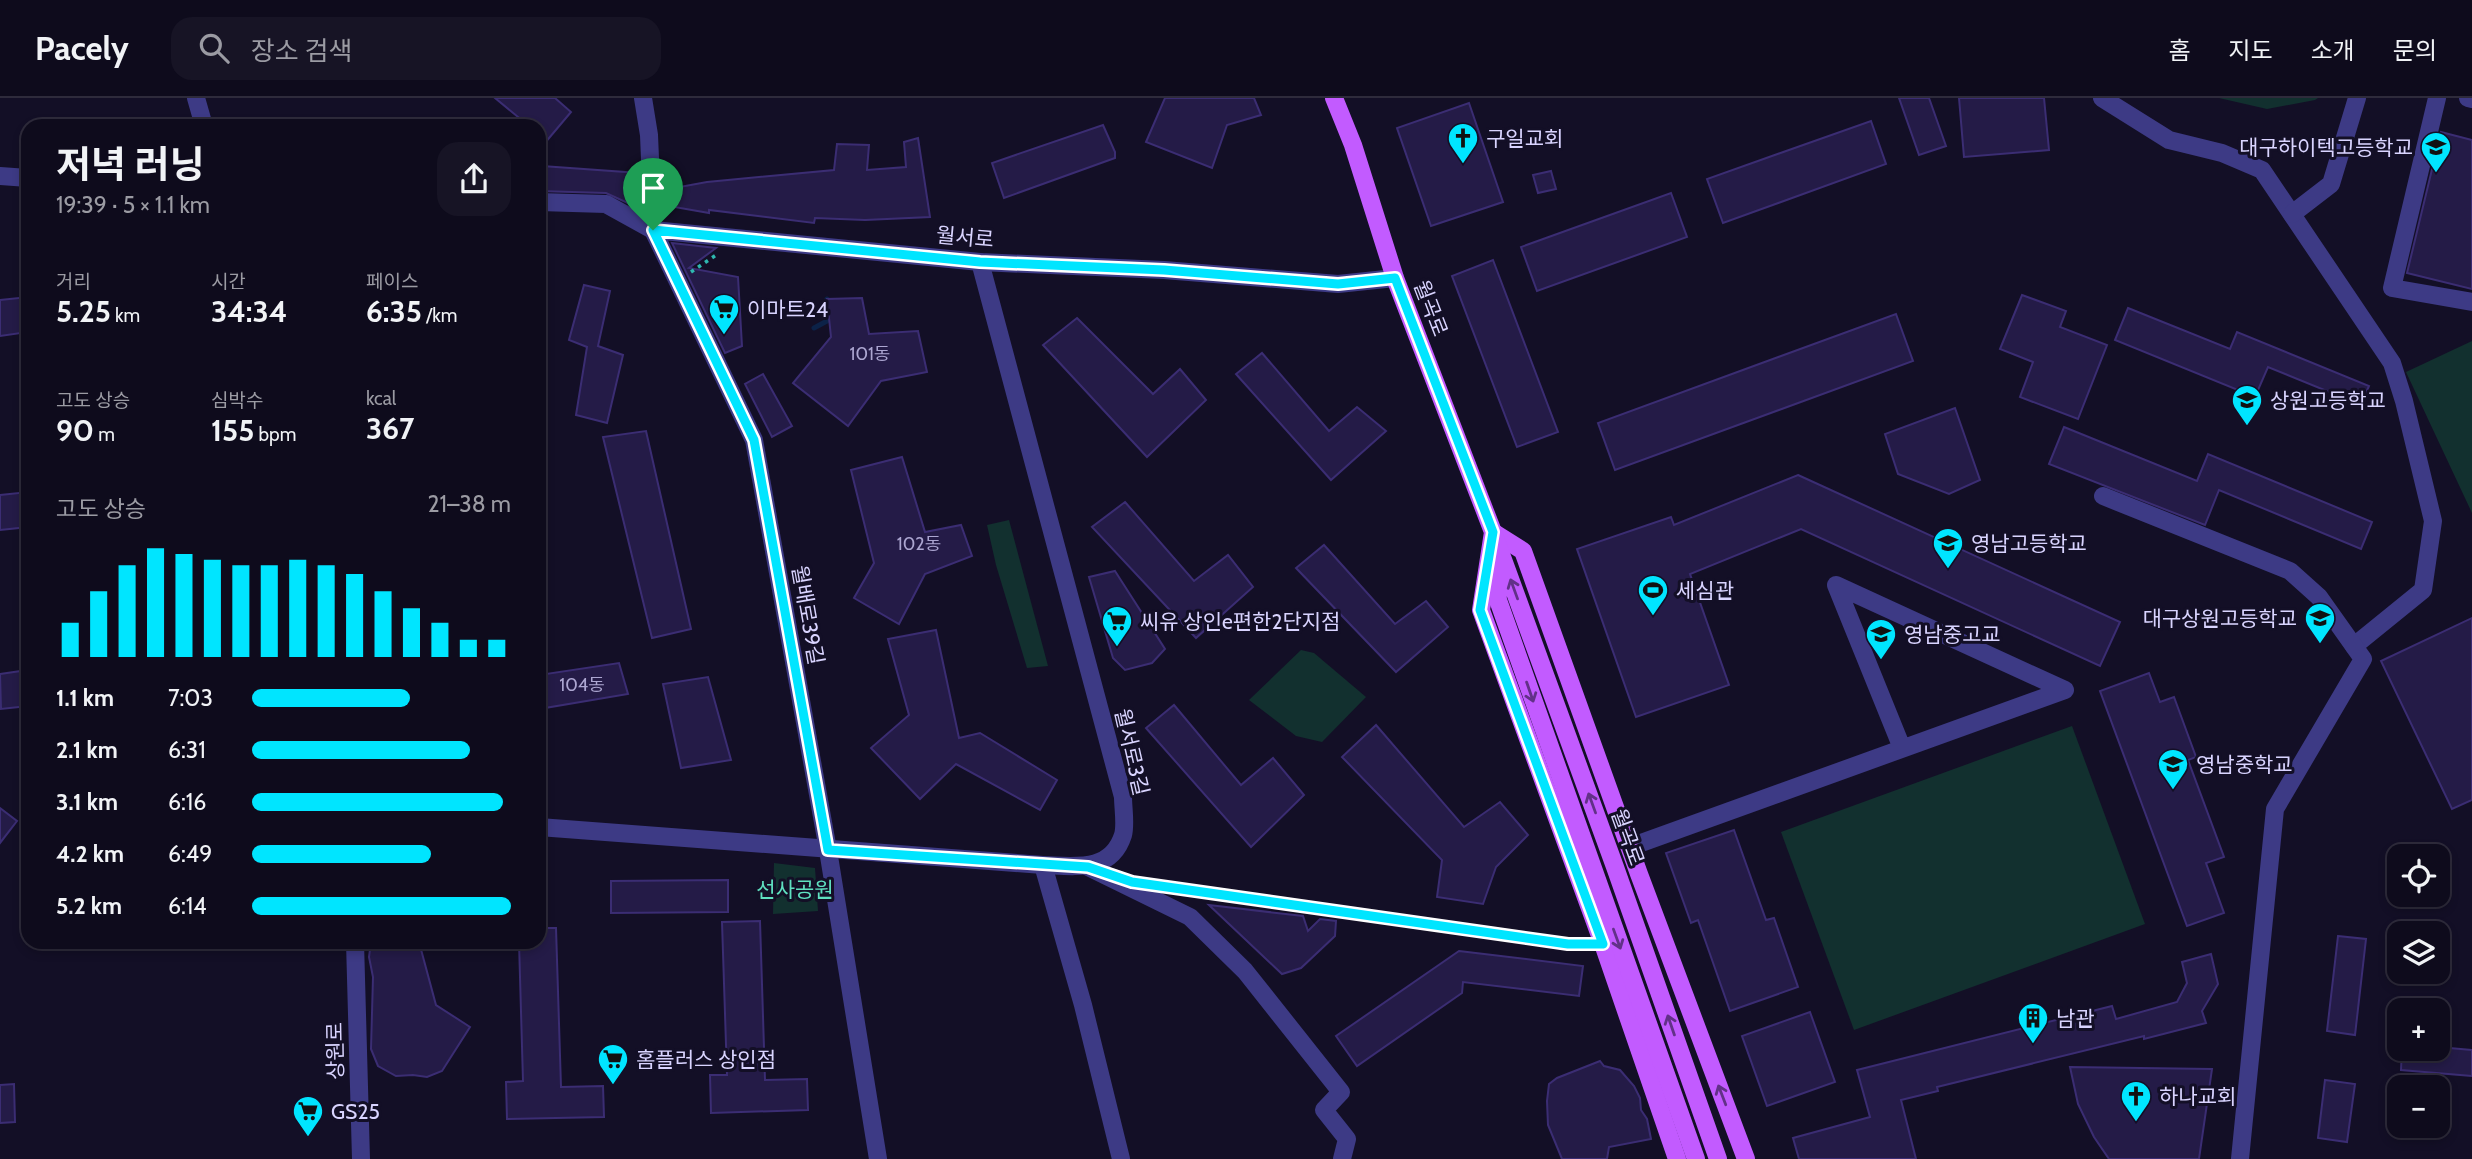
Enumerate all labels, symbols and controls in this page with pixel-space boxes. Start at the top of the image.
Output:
search box [171,17,661,80]
text: Pacely [35,28,129,68]
icon: search [195,29,233,67]
text: 장소 검색 [251,35,352,67]
text: 홈 [2168,36,2190,65]
text: 지도 [2228,36,2273,65]
text: 소개 [2311,36,2355,65]
text: 문의 [2393,36,2437,65]
church icon: 구일교회 [1446,121,1480,165]
place label: 구일교회 [1486,126,1563,151]
school or university icon: 대구하이텍고등학교 [2419,130,2453,174]
place label: 대구하이텍고등학교 [2239,135,2413,160]
text: 저녁 러닝 [56,141,204,188]
button: share [437,142,511,216]
pin [623,158,683,230]
icon: arrive [634,169,672,207]
text: 19:39 · 5 × 1.1 km [56,191,210,219]
street label: 월서로 [935,222,995,252]
text: 거리 [56,270,91,293]
text: 시간 [211,270,246,293]
text: 페이스 [366,270,418,293]
street label: 월곡로 [1409,276,1453,340]
supermarket icon: 이마트24 [707,292,741,336]
text: 5.25 [56,293,111,330]
text: 34:34 [211,293,287,330]
text: 6:35 [366,293,422,330]
place label: 이마트24 [747,297,828,322]
text: km [111,304,140,327]
text: /km [422,304,457,327]
house number: 101동 [850,343,890,365]
school or university icon: 상원고등학교 [2230,383,2264,427]
text: kcal [366,387,396,410]
place label: 상원고등학교 [2270,388,2386,413]
text: 고도 상승 [56,389,130,412]
text: 심박수 [211,389,263,412]
text: 367 [366,410,414,447]
text: 90 [56,412,94,449]
text: 155 [211,412,254,449]
text: m [94,423,115,446]
text: bpm [254,423,296,446]
text: 21–38 m [428,490,511,518]
text: 고도 상승 [56,495,146,523]
school or university icon: 영남고등학교 [1931,526,1965,570]
place label: 영남고등학교 [1971,531,2087,556]
house number: 102동 [897,533,941,555]
street label: 월배로39길 [787,563,829,667]
sports icon: 세심관 [1636,573,1670,617]
place label: 세심관 [1676,578,1734,603]
one-way arrow [1506,579,1519,601]
school or university icon: 대구상원고등학교 [2303,601,2337,645]
supermarket icon: 씨유 상인e편한2단지점 [1100,604,1134,648]
place label: 대구상원고등학교 [2142,606,2297,631]
place label: 씨유 상인e편한2단지점 [1140,609,1340,634]
school or university icon: 영남중고교 [1864,617,1898,661]
place label: 영남중고교 [1904,622,2001,647]
house number: 104동 [559,674,605,696]
one-way arrow [1525,681,1537,703]
text: 1.1 km [56,684,114,712]
text: 7:03 [168,684,213,712]
street label: 월서로3길 [1110,706,1154,798]
text: 2.1 km [56,736,118,764]
text: 6:31 [168,736,206,764]
school or university icon: 영남중학교 [2156,747,2190,791]
place label: 영남중학교 [2196,752,2293,777]
text: 3.1 km [56,788,118,816]
text: 6:16 [168,788,206,816]
one-way arrow [1585,792,1597,814]
street label: 월곡로 [1606,805,1650,869]
text: 4.2 km [56,840,124,868]
text: 6:49 [168,840,212,868]
map controls [2387,844,2450,1138]
button: locate [2387,844,2450,907]
park label: 선사공원 [756,877,834,902]
text: 5.2 km [56,892,122,920]
text: 6:14 [168,892,207,920]
button: layers [2387,921,2450,984]
one-way arrow [1612,927,1624,949]
button: + [2387,998,2450,1061]
building icon: 남관 [2016,1001,2050,1045]
place label: 남관 [2056,1006,2095,1031]
one-way arrow [1664,1015,1676,1037]
street label: 상원로 [322,1022,348,1080]
supermarket icon: 홈플러스 상인점 [596,1042,630,1086]
place label: 홈플러스 상인점 [636,1047,776,1072]
button: − [2387,1075,2450,1138]
church icon: 하나교회 [2119,1079,2153,1123]
place label: 하나교회 [2159,1084,2236,1109]
one-way arrow [1715,1085,1728,1107]
supermarket icon: GS25 [291,1094,325,1138]
place label: GS25 [331,1099,380,1124]

